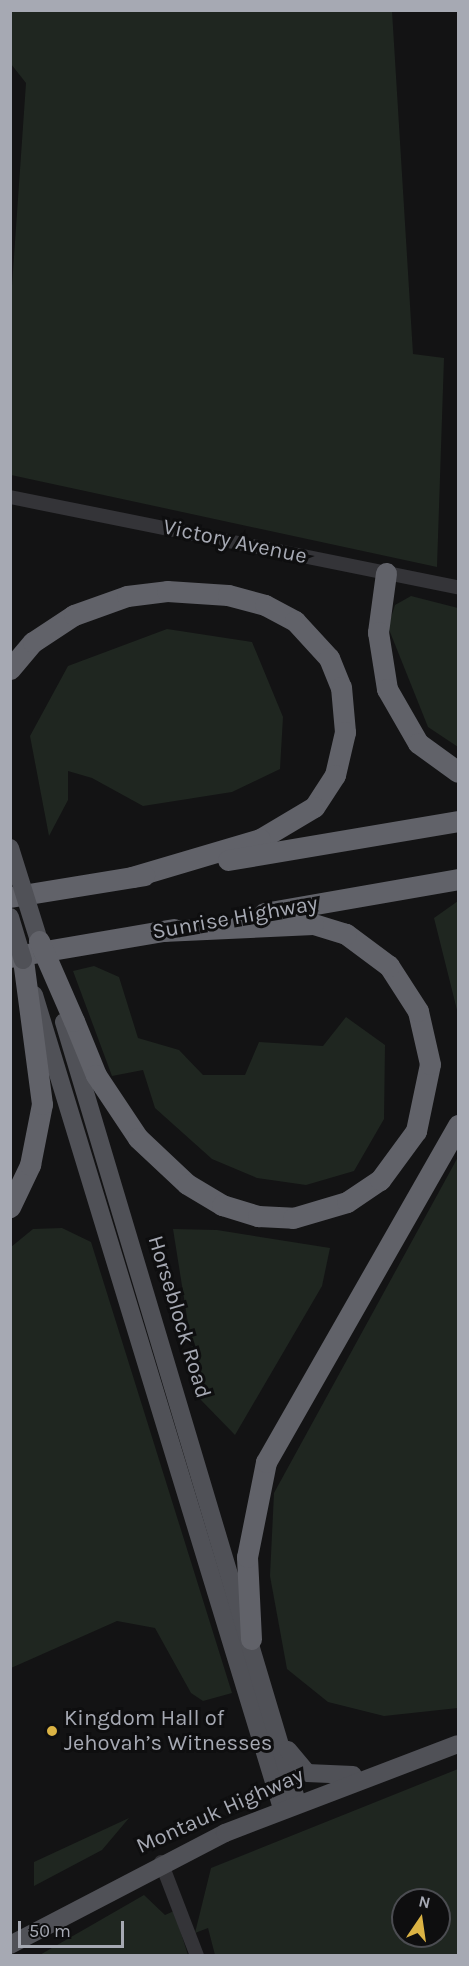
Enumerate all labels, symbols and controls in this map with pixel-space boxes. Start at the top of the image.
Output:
street label: Victory Avenue [161,514,309,570]
street label: Sunrise Highway [150,890,320,946]
street label: Horseblock Road [142,1233,216,1401]
place label: Kingdom Hall of Jehovah’s Witnesses [64,1705,272,1756]
marker: Kingdom Hall of Jehovah’s Witnesses [45,1724,59,1738]
street label: Montauk Highway [132,1762,308,1860]
north arrow [391,1888,451,1948]
text: N [417,1891,432,1912]
scale bar [21,1909,128,1947]
text: 50 m [29,1920,71,1942]

